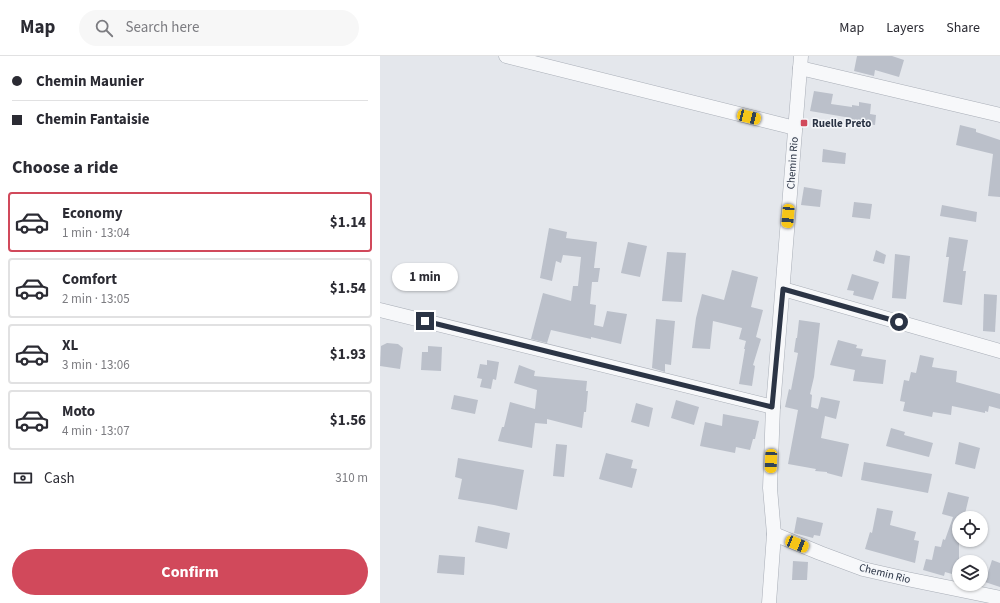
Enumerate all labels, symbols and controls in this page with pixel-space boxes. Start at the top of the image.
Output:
search box [79,10,359,46]
text: Map [20,14,55,41]
icon: search [93,17,115,39]
text: Search here [125,17,199,38]
text: Map [839,18,864,38]
text: Layers [886,18,924,38]
text: Share [946,18,980,38]
text: Chemin Maunier [36,71,144,92]
car [736,108,762,126]
text: Chemin Fantaisie [36,109,149,130]
place label: Ruelle Preto [812,116,871,131]
marker: Ruelle Preto [799,118,809,128]
street label: Chemin Rio [783,136,802,190]
text: Choose a ride [12,155,118,180]
text: Economy [62,203,123,224]
icon: car [14,204,50,240]
car [781,204,795,228]
text: $1.14 [330,212,366,233]
text: 1 min · 13:04 [62,224,130,242]
callout: 1 min [392,263,458,291]
text: 1 min [409,268,441,286]
text: Comfort [62,269,117,290]
icon: car [14,270,50,306]
text: $1.54 [330,278,366,299]
text: 2 min · 13:05 [62,290,130,308]
route end [416,312,434,330]
route start [890,313,908,331]
text: XL [62,335,78,356]
icon: car [14,336,50,372]
text: $1.93 [330,344,366,365]
text: 3 min · 13:06 [62,356,130,374]
text: Moto [62,401,95,422]
icon: car [14,402,50,438]
text: $1.56 [330,410,366,431]
text: 4 min · 13:07 [62,422,130,440]
car [765,449,777,473]
icon: cash [12,467,34,489]
text: Cash [44,468,75,489]
text: 310 m [335,469,368,487]
map controls [952,511,988,591]
button: locate [952,511,988,547]
car [784,534,810,554]
button: Confirm [12,549,368,595]
button: layers [952,555,988,591]
street label: Chemin Rio [857,560,912,587]

